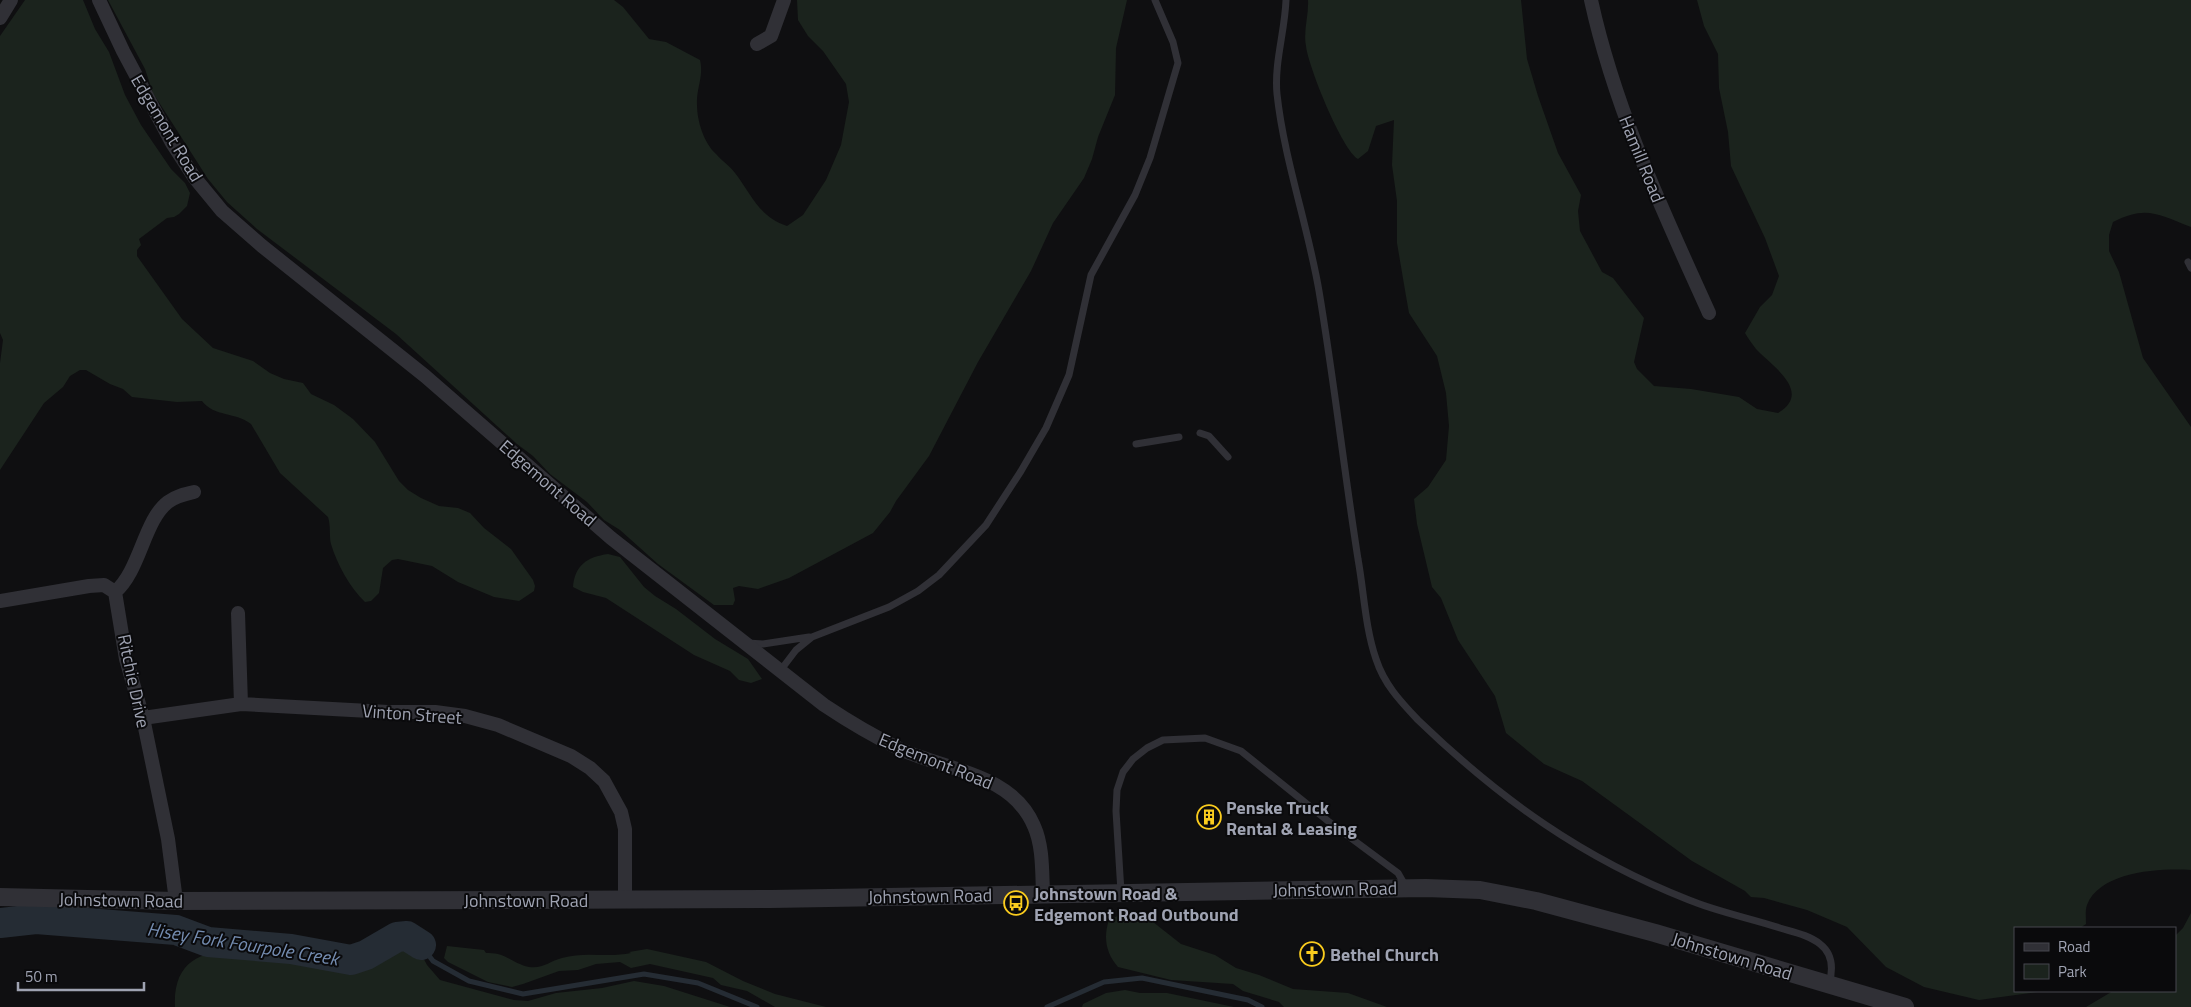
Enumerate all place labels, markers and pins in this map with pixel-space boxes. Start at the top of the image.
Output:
place label: Penske Truck Rental & Leasing [1226,794,1357,842]
building icon: Penske Truck Rental & Leasing [1196,804,1222,830]
place label: Johnstown Road & Edgemont Road Outbound [1034,880,1239,928]
bus stop icon: Johnstown Road & Edgemont Road Outbound [1003,890,1029,916]
church icon: Bethel Church [1299,941,1325,967]
place label: Bethel Church [1330,941,1439,968]

